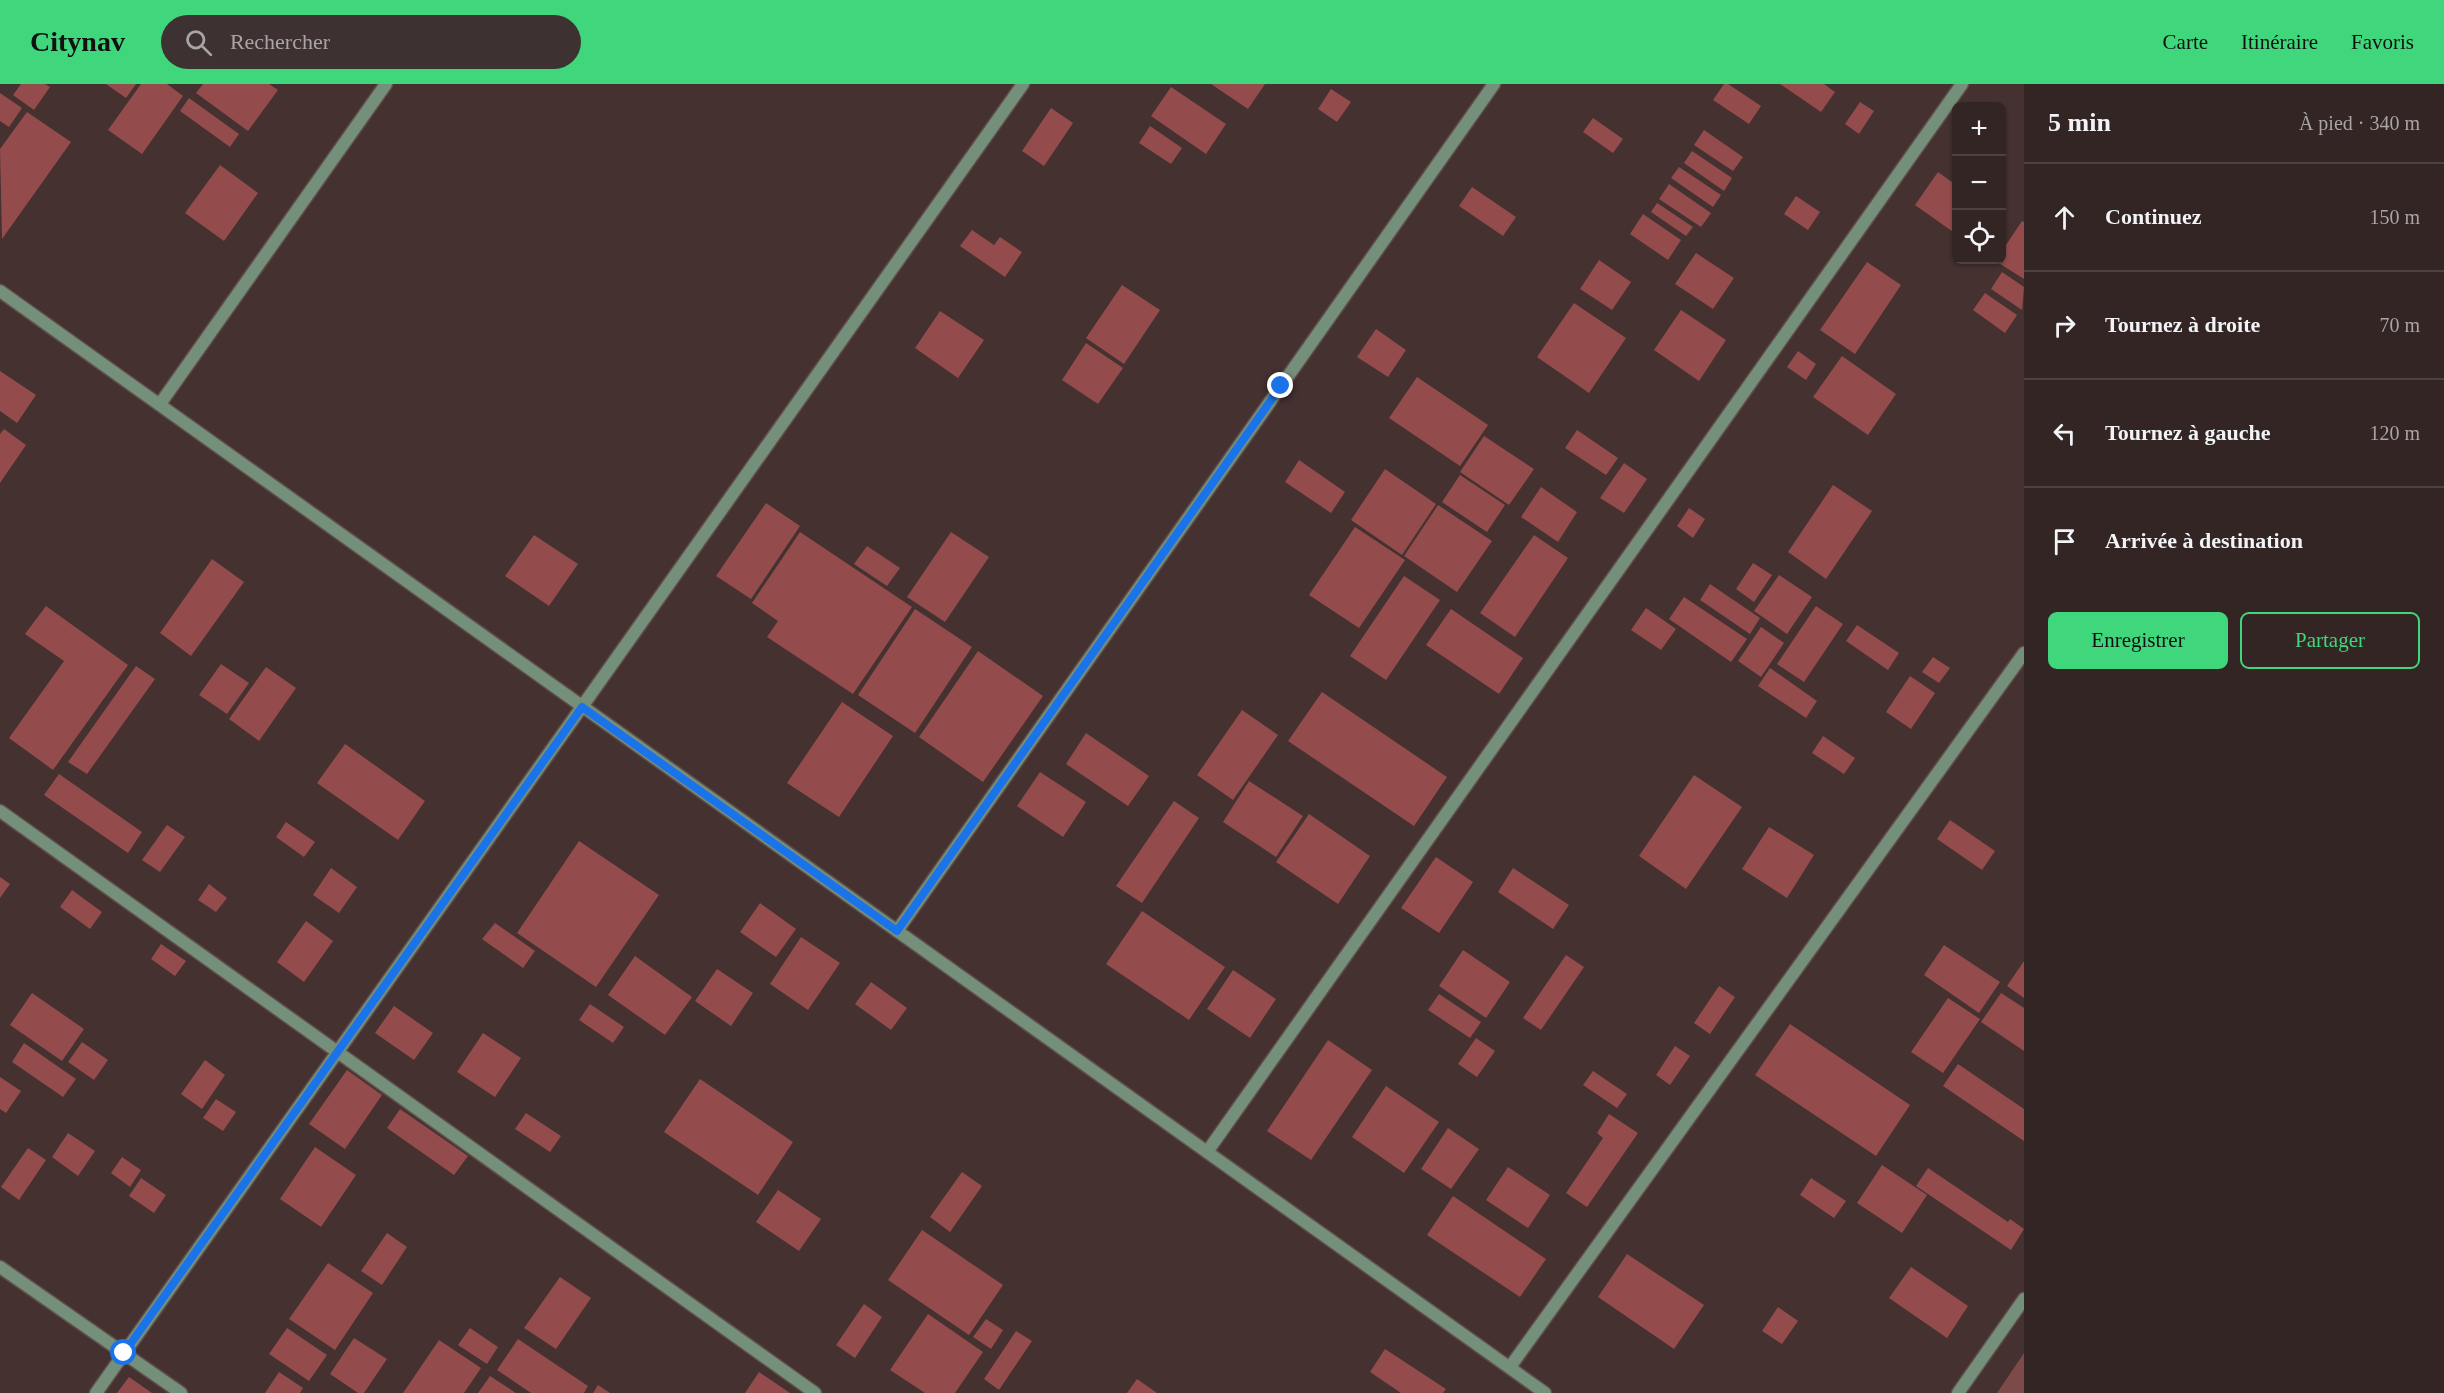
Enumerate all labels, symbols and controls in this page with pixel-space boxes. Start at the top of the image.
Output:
search box [161,15,581,69]
text: Citynav [30,26,125,57]
icon: search [182,26,215,59]
text: Rechercher [230,29,330,54]
text: Carte [2163,30,2208,54]
text: Itinéraire [2241,30,2318,54]
text: Favoris [2351,30,2414,54]
map controls [1952,102,2006,264]
button: + [1952,102,2006,156]
text: 5 min [2048,108,2111,137]
text: À pied · 340 m [2299,112,2420,134]
button: − [1952,156,2006,210]
icon: ahead [2048,201,2081,234]
text: Continuez [2105,204,2202,229]
text: 150 m [2369,206,2420,228]
button: locate [1952,210,2006,264]
icon: right [2048,309,2081,342]
text: Tournez à droite [2105,312,2260,337]
text: 70 m [2379,314,2420,336]
route end [1267,372,1293,398]
icon: left [2048,417,2081,450]
text: Tournez à gauche [2105,420,2270,445]
text: 120 m [2369,422,2420,444]
icon: arrive [2048,525,2081,558]
text: Arrivée à destination [2105,528,2303,553]
button: Enregistrer [2048,612,2228,669]
button: Partager [2240,612,2420,669]
route start [110,1339,136,1365]

